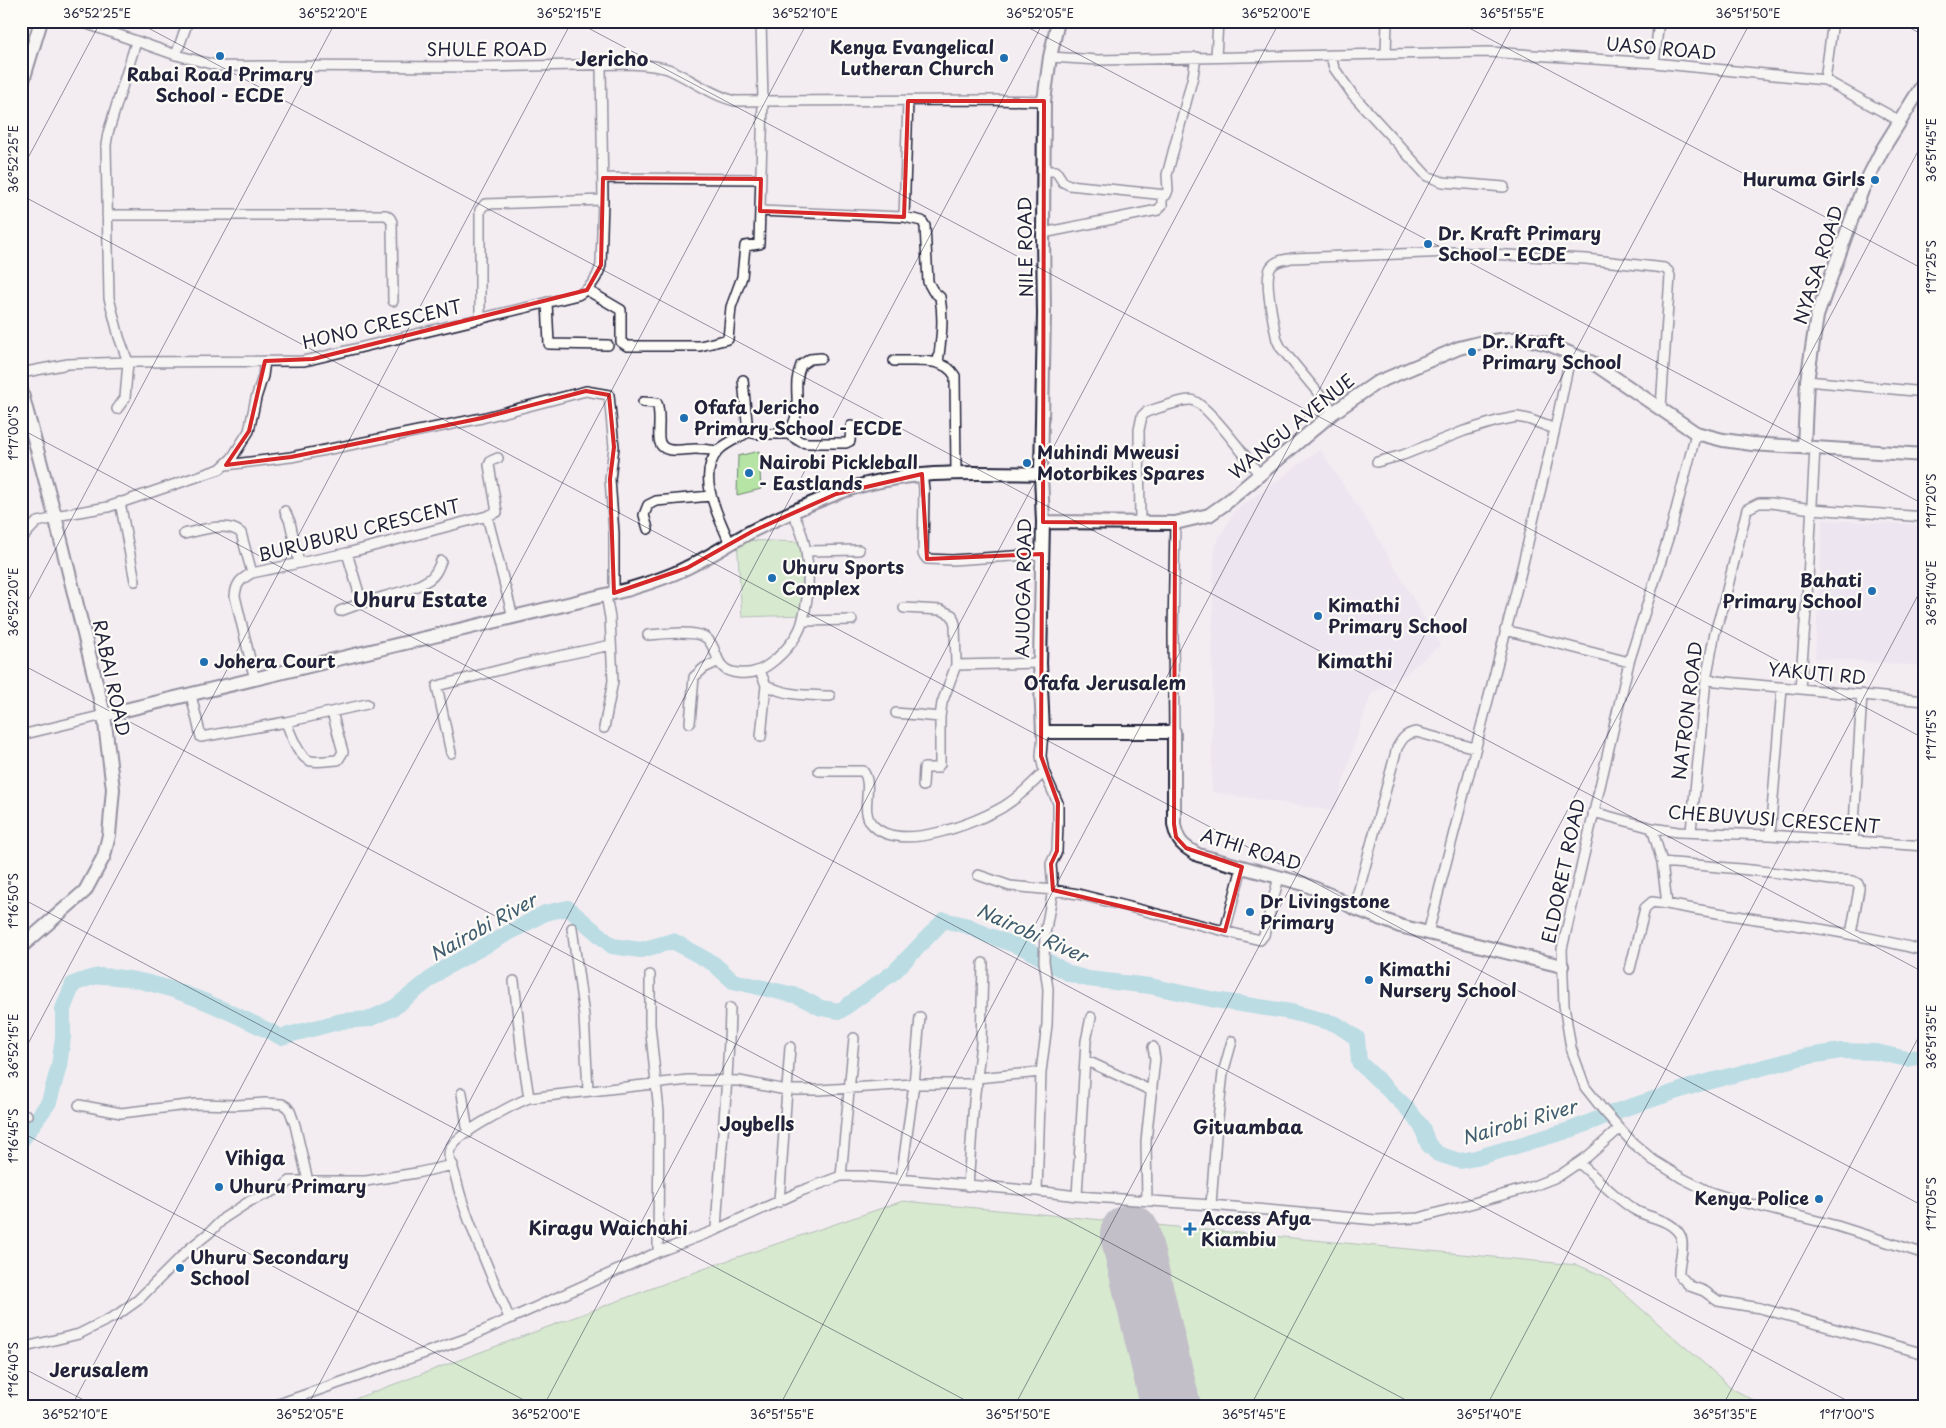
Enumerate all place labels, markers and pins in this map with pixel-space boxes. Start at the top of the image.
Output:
place label: Kenya Evangelical Lutheran Church [830,33,994,81]
marker: Rabai Road Primary School - ECDE [214,50,226,62]
marker: Kenya Evangelical Lutheran Church [998,52,1010,64]
place label: Rabai Road Primary School - ECDE [127,60,313,108]
place label: Huruma Girls [1743,165,1865,192]
marker: Huruma Girls [1869,174,1881,186]
place label: Dr. Kraft Primary School - ECDE [1438,219,1601,267]
marker: Dr. Kraft Primary School - ECDE [1422,238,1434,250]
place label: Dr. Kraft Primary School [1482,327,1622,375]
marker: Dr. Kraft Primary School [1466,346,1478,358]
place label: Ofafa Jericho Primary School - ECDE [694,393,903,441]
marker: Ofafa Jericho Primary School - ECDE [678,412,690,424]
place label: Muhindi Mweusi Motorbikes Spares [1037,438,1205,486]
place label: Nairobi Pickleball - Eastlands [759,448,918,496]
marker: Muhindi Mweusi Motorbikes Spares [1021,457,1033,469]
marker: Nairobi Pickleball - Eastlands [743,467,755,479]
place label: Uhuru Sports Complex [782,553,904,601]
place label: Bahati Primary School [1722,566,1862,614]
marker: Uhuru Sports Complex [766,572,778,584]
marker: Bahati Primary School [1866,585,1878,597]
place label: Kimathi Primary School [1328,591,1468,639]
marker: Kimathi Primary School [1312,610,1324,622]
place label: Johera Court [214,647,336,674]
marker: Johera Court [198,656,210,668]
place label: Dr Livingstone Primary [1260,887,1390,935]
marker: Dr Livingstone Primary [1244,906,1256,918]
place label: Kimathi Nursery School [1379,955,1516,1003]
marker: Kimathi Nursery School [1363,974,1375,986]
place label: Uhuru Primary [229,1172,366,1199]
marker: Uhuru Primary [213,1181,225,1193]
place label: Kenya Police [1694,1184,1809,1211]
marker: Kenya Police [1813,1193,1825,1205]
place label: Access Afya Kiambiu [1200,1204,1311,1252]
marker: Access Afya Kiambiu [1183,1222,1197,1236]
place label: Uhuru Secondary School [190,1243,349,1291]
marker: Uhuru Secondary School [174,1262,186,1274]

